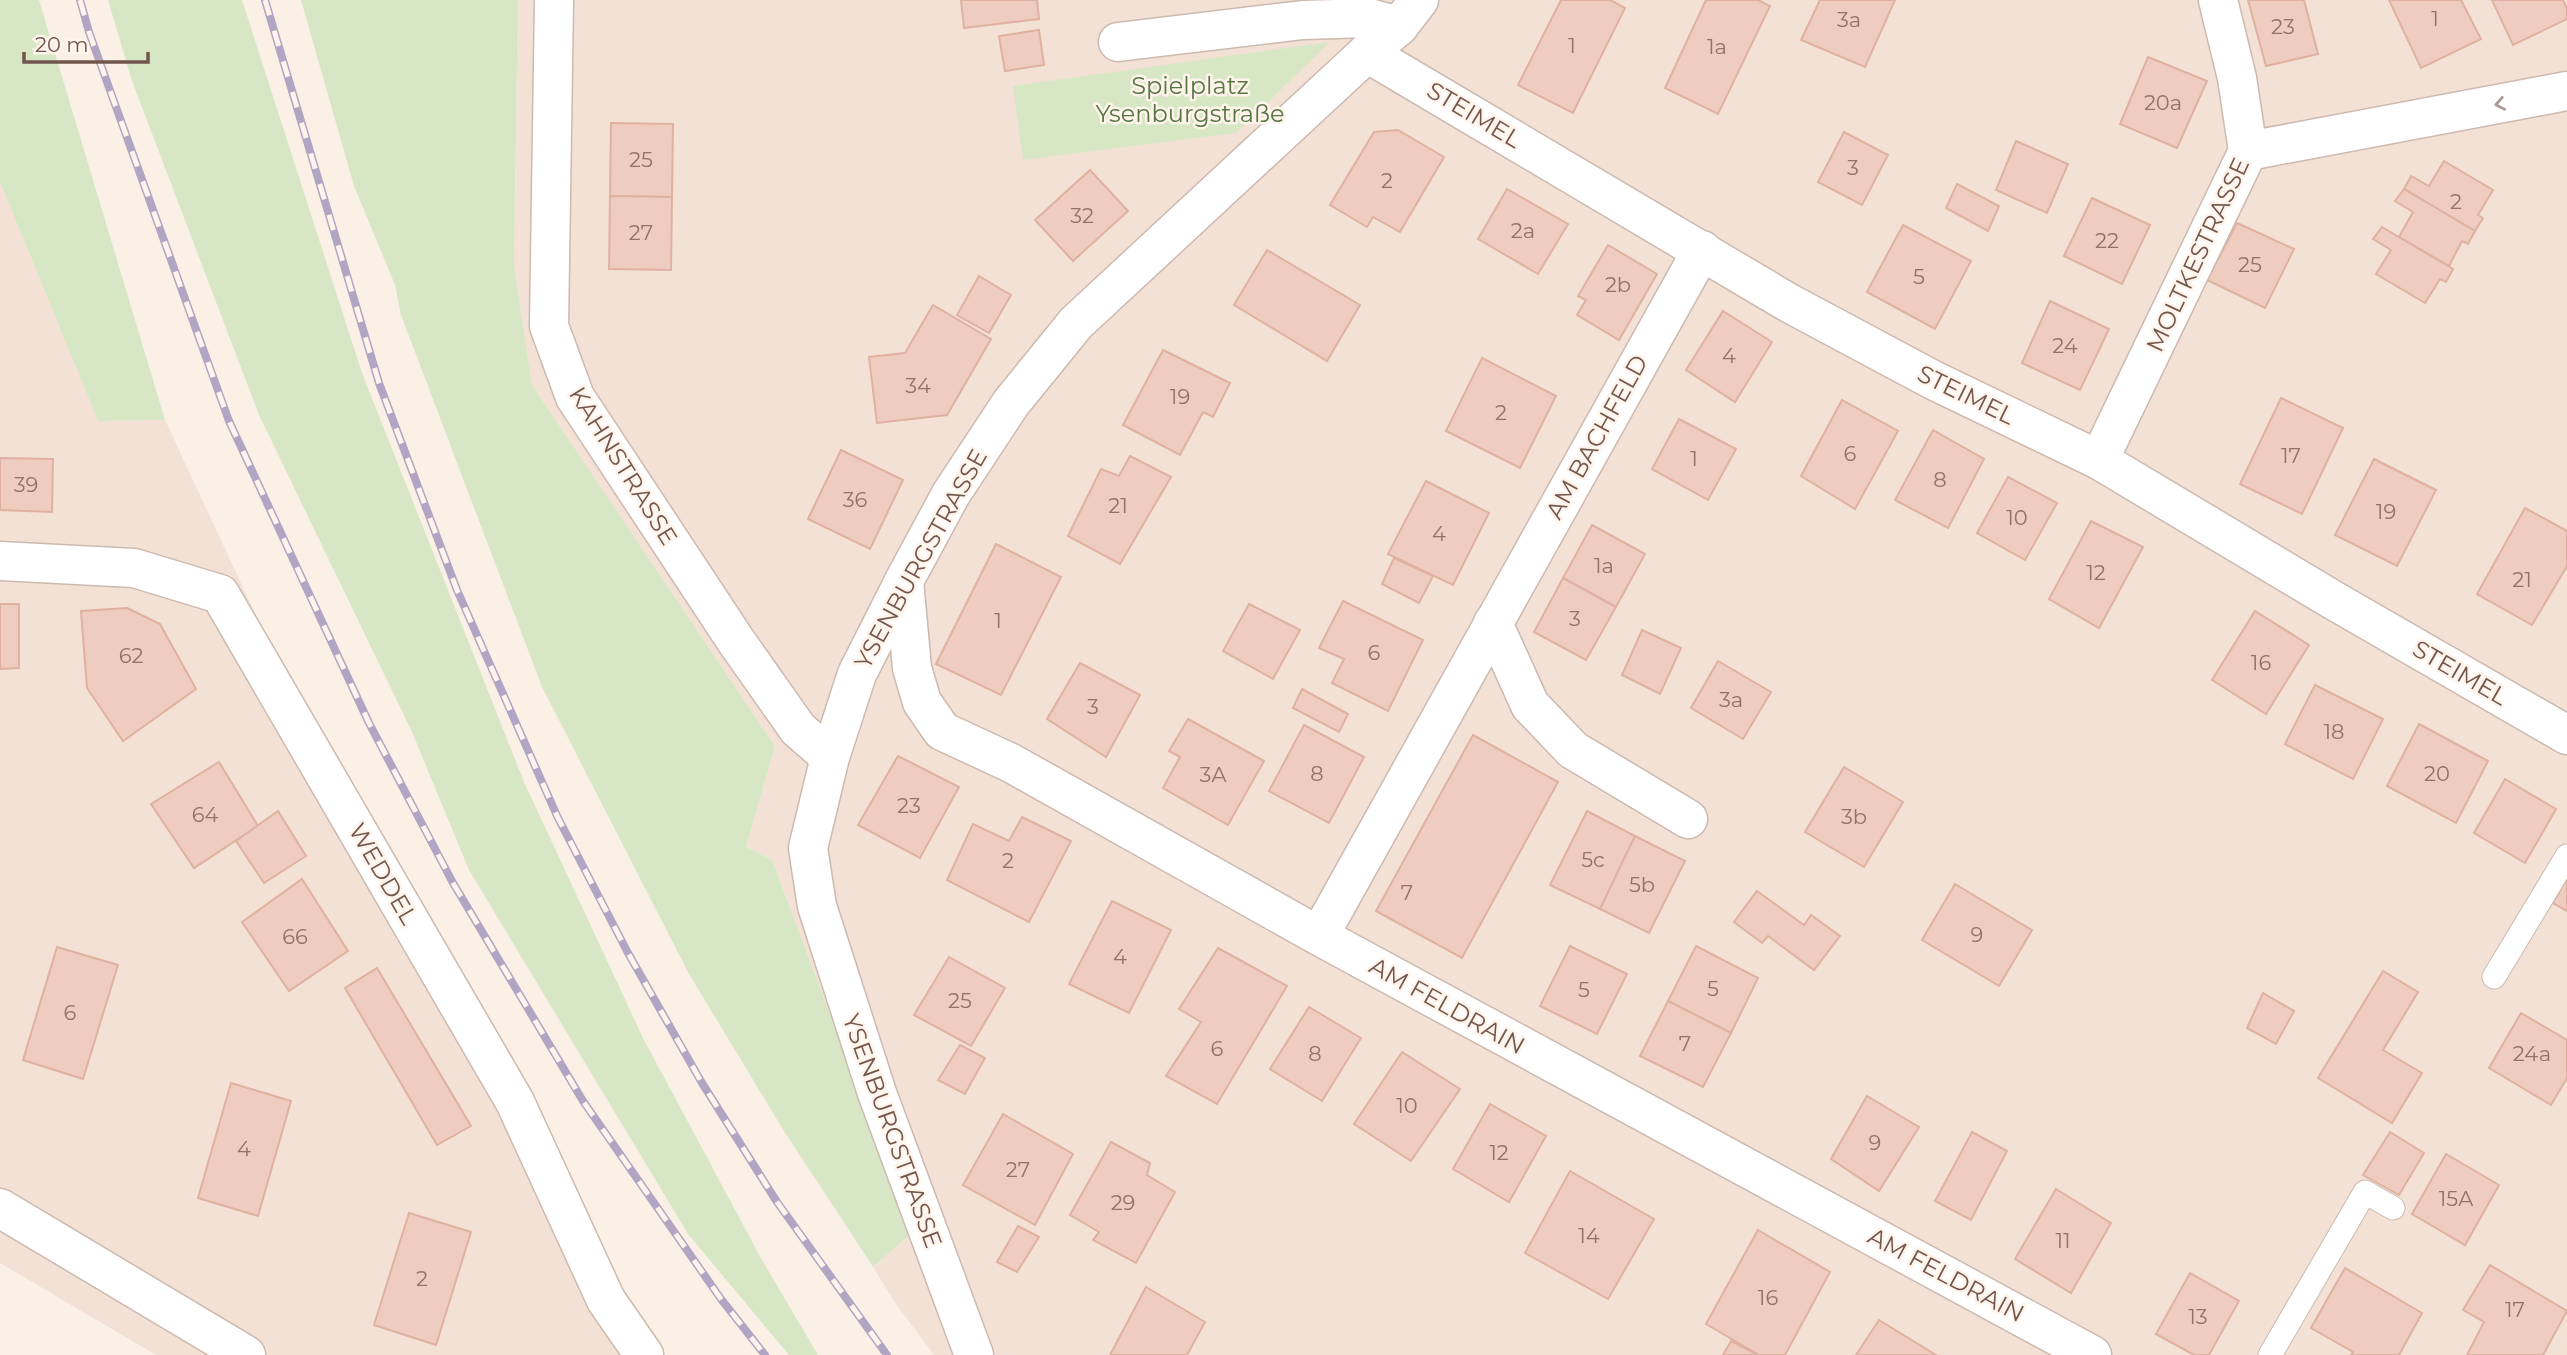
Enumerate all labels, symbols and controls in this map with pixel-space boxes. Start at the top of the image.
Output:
house number: 1 [2431,6,2439,31]
house number: 3a [1837,7,1861,32]
house number: 23 [2271,14,2295,39]
scale bar [24,21,149,65]
text: 20 m [35,32,89,57]
house number: 1 [1568,33,1576,58]
house number: 1a [1707,34,1727,59]
park label: Spielplatz Ysenburgstraße [1095,71,1285,128]
street label: STEIMEL [1422,75,1527,154]
house number: 20a [2144,90,2182,115]
one-way arrow [2494,95,2506,110]
house number: 25 [629,147,653,172]
street label: MOLTKESTRASSE [2140,153,2255,356]
house number: 3 [1847,155,1859,180]
house number: 2 [1381,168,1393,193]
house number: 2 [2450,189,2462,214]
house number: 32 [1070,203,1094,228]
house number: 2a [1511,218,1535,243]
house number: 27 [629,220,653,245]
house number: 22 [2095,228,2119,253]
house number: 25 [2238,252,2262,277]
house number: 5 [1913,264,1925,289]
house number: 2b [1605,272,1631,297]
house number: 24 [2052,333,2078,358]
house number: 4 [1722,343,1736,368]
street label: AM BACHFELD [1539,350,1654,524]
street label: STEIMEL [1913,359,2020,431]
house number: 34 [905,373,931,398]
street label: KAHNSTRASSE [563,381,684,550]
house number: 19 [1170,384,1190,409]
house number: 2 [1495,400,1507,425]
house number: 6 [1844,441,1857,466]
house number: 17 [2281,443,2301,468]
street label: YSENBURGSTRASSE [848,444,993,674]
house number: 1 [1690,446,1698,471]
house number: 8 [1933,467,1947,492]
house number: 39 [14,472,38,497]
house number: 36 [843,487,868,512]
house number: 21 [1108,493,1128,518]
house number: 19 [2376,499,2396,524]
house number: 10 [2006,505,2028,530]
house number: 4 [1432,521,1446,546]
house number: 1a [1594,553,1614,578]
house number: 12 [2086,560,2106,585]
house number: 21 [2512,567,2532,592]
house number: 3 [1569,606,1581,631]
house number: 1 [994,608,1002,633]
street label: STEIMEL [2408,634,2513,711]
house number: 6 [1368,640,1381,665]
house number: 62 [119,643,143,668]
house number: 16 [2251,650,2271,675]
house number: 3a [1719,687,1743,712]
house number: 3 [1087,694,1099,719]
house number: 18 [2324,719,2344,744]
house number: 8 [1310,761,1324,786]
house number: 20 [2424,761,2450,786]
house number: 3A [1200,762,1227,787]
house number: 23 [897,793,921,818]
house number: 64 [192,802,218,827]
house number: 3b [1841,804,1867,829]
street label: WEDDEL [343,818,424,930]
house number: 5c [1581,847,1605,872]
house number: 2 [1002,848,1014,873]
house number: 5b [1629,872,1655,897]
house number: 7 [1401,880,1413,905]
house number: 9 [1971,922,1983,947]
house number: 66 [282,924,308,949]
house number: 4 [1113,944,1127,969]
street label: AM FELDRAIN [1365,951,1530,1060]
house number: 5 [1707,976,1719,1001]
house number: 5 [1578,977,1590,1002]
house number: 25 [948,988,972,1013]
house number: 6 [64,1000,77,1025]
street label: YSENBURGSTRASSE [837,1010,948,1252]
house number: 7 [1679,1031,1691,1056]
house number: 6 [1211,1036,1224,1061]
house number: 8 [1308,1041,1322,1066]
house number: 24a [2513,1041,2551,1066]
house number: 10 [1396,1093,1418,1118]
house number: 9 [1869,1130,1881,1155]
house number: 4 [237,1136,251,1161]
house number: 12 [1489,1140,1509,1165]
house number: 27 [1006,1157,1030,1182]
house number: 15A [2439,1186,2474,1211]
house number: 29 [1111,1190,1135,1215]
street label: AM FELDRAIN [1863,1221,2029,1328]
house number: 14 [1578,1223,1600,1248]
house number: 11 [2055,1228,2071,1253]
house number: 2 [416,1266,428,1291]
house number: 16 [1758,1285,1778,1310]
house number: 17 [2505,1297,2525,1322]
house number: 13 [2188,1304,2208,1329]

